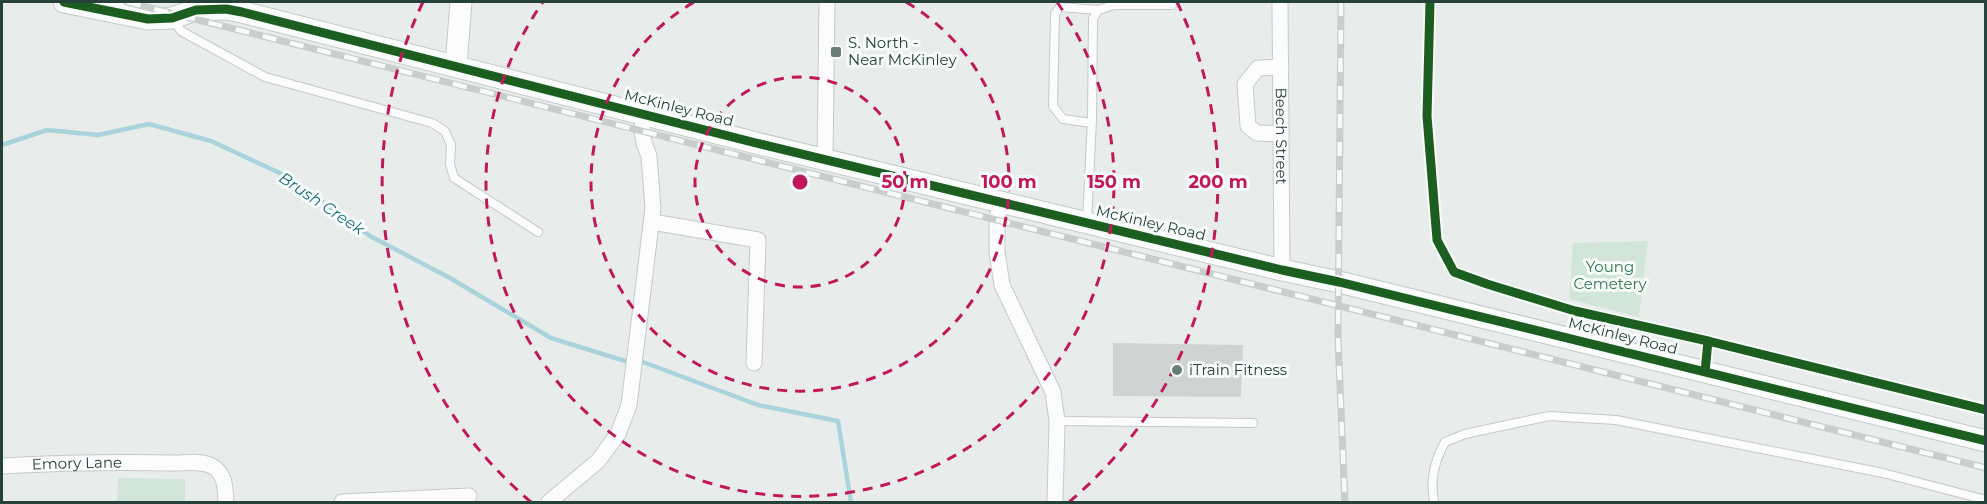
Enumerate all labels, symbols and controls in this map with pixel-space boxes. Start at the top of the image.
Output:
place label: S. North - Near McKinley [848,33,957,69]
marker: S. North - Near McKinley [829,45,843,59]
street label: McKinley Road [623,85,736,130]
street label: Beech Street [1272,87,1291,185]
water label: Brush Creek [276,168,369,240]
text: 50 m [882,171,928,193]
text: 100 m [981,171,1037,193]
text: 150 m [1087,171,1141,193]
text: 200 m [1188,171,1248,193]
centre of rings [790,172,810,192]
street label: McKinley Road [1094,201,1208,244]
park label: Young Cemetery [1573,257,1647,293]
street label: McKinley Road [1567,313,1680,358]
place label: iTrain Fitness [1189,360,1287,379]
marker: iTrain Fitness [1170,363,1184,377]
street label: Emory Lane [31,453,122,474]

